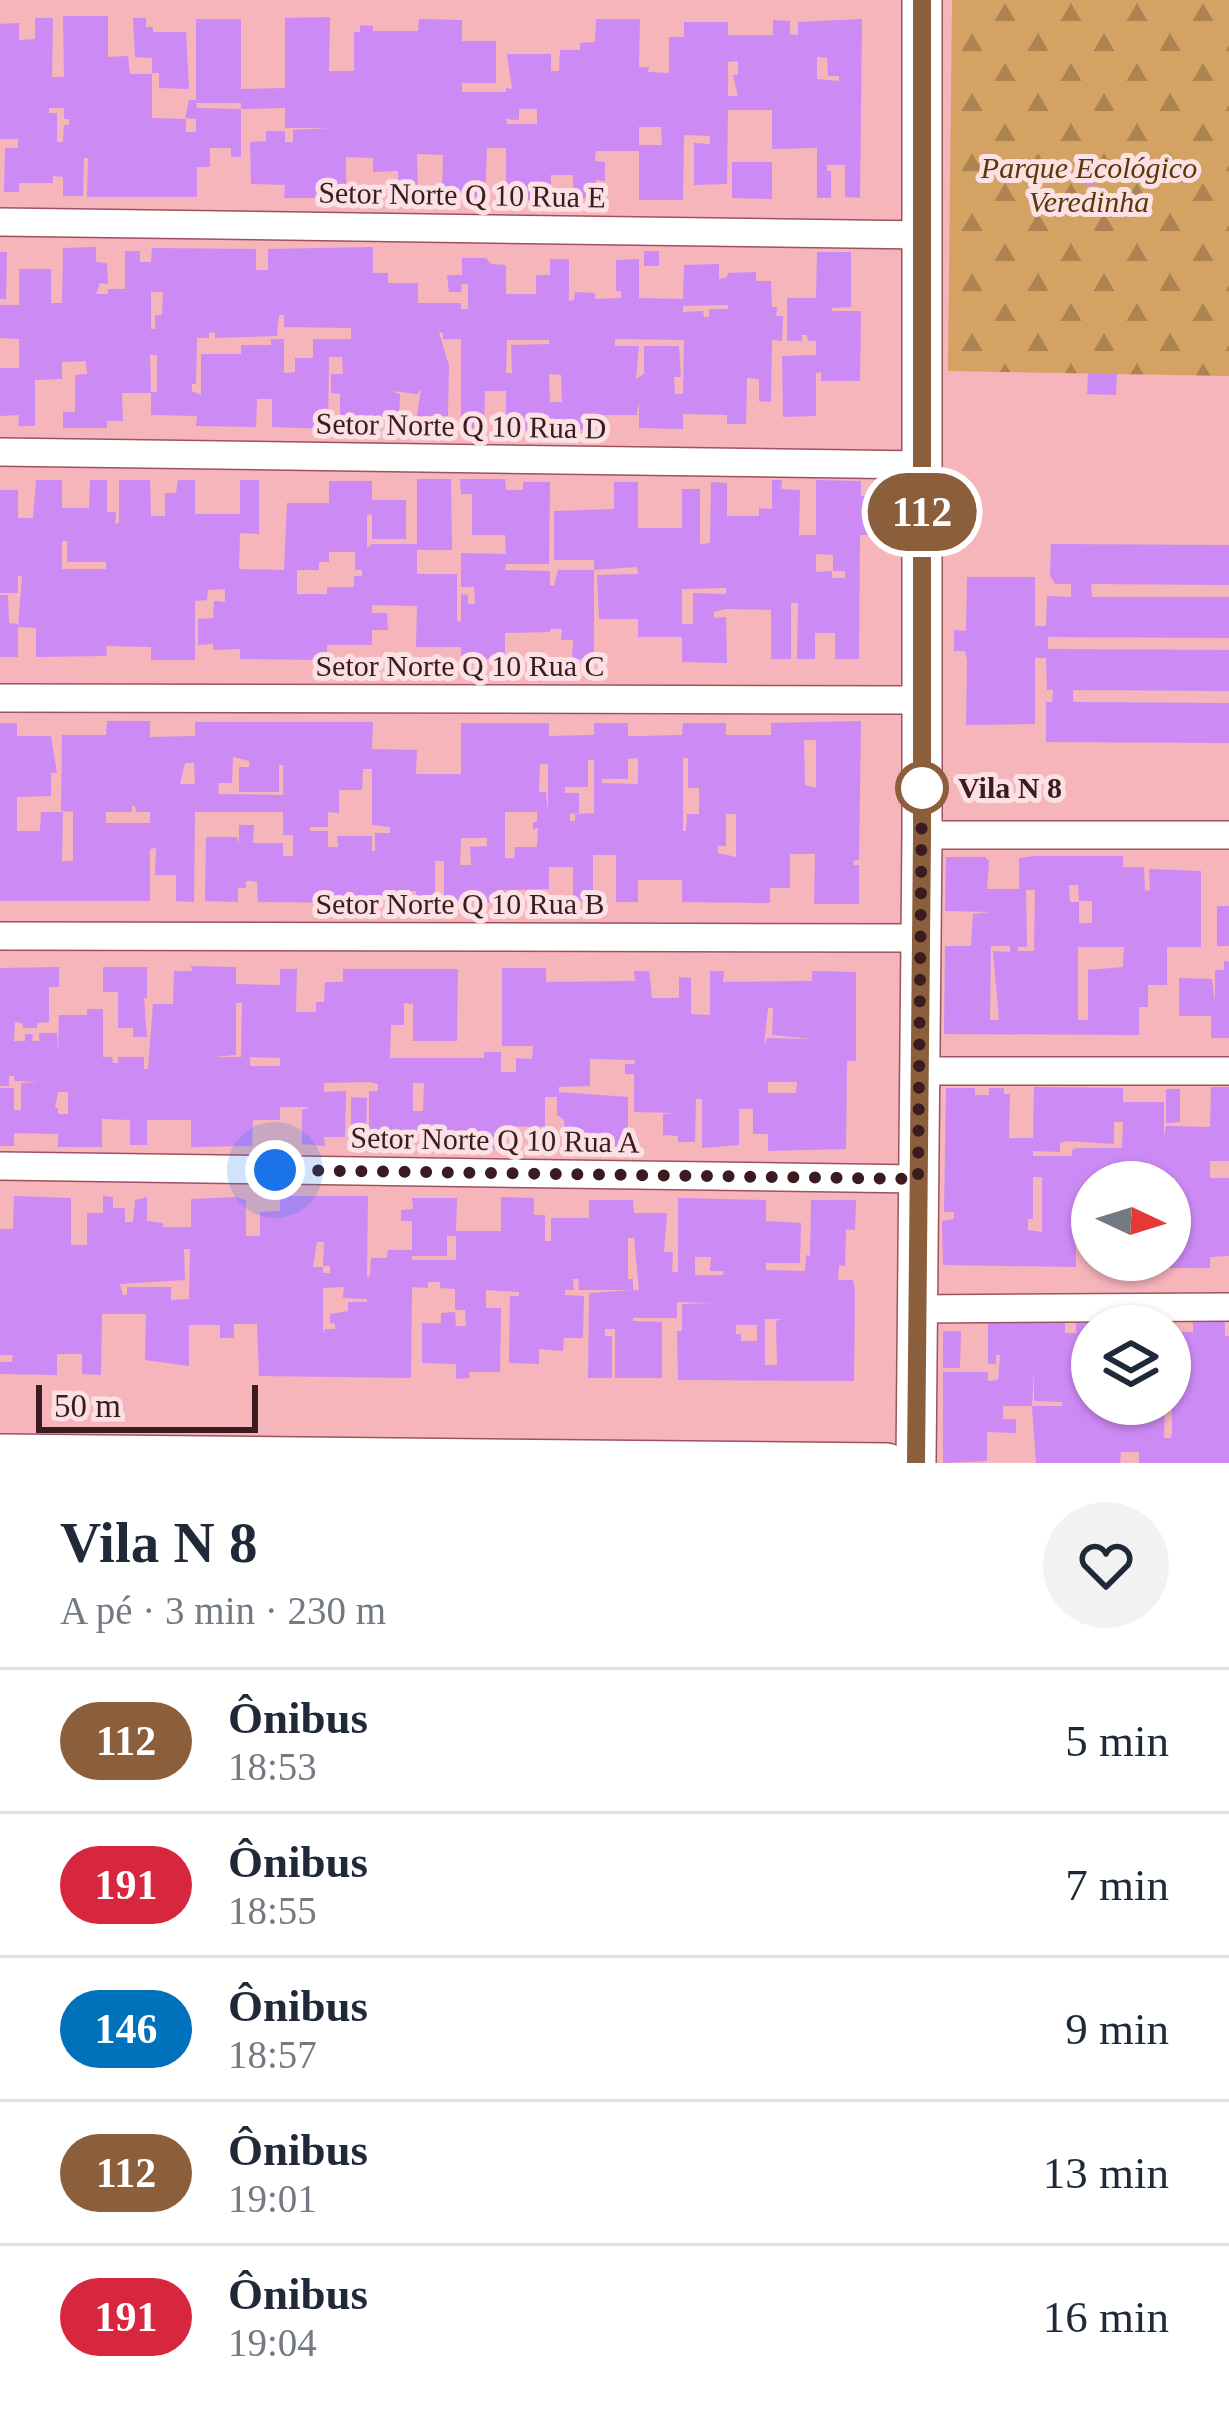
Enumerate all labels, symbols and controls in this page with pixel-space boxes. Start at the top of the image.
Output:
park label: Parque Ecológico Veredinha [980,151,1197,218]
street label: Setor Norte Q 10 Rua E [318,175,606,214]
street label: Setor Norte Q 10 Rua D [315,406,607,445]
line badge: 112 [853,473,991,551]
text: 112 [892,489,952,535]
street label: Setor Norte Q 10 Rua C [315,649,605,682]
marker: Vila N 8 [897,763,947,813]
place label: Vila N 8 [958,771,1062,804]
street label: Setor Norte Q 10 Rua B [315,887,605,920]
street label: Setor Norte Q 10 Rua A [350,1120,640,1159]
your location [245,1140,305,1200]
north arrow [1071,1161,1191,1281]
map controls [1071,1161,1191,1425]
button: layers [1071,1305,1191,1425]
scale bar [36,1379,258,1432]
text: 50 m [54,1388,121,1424]
button: heart [1043,1502,1169,1628]
text: Vila N 8 [60,1511,257,1574]
text: A pé · 3 min · 230 m [60,1589,386,1632]
text: Ônibus [228,1693,368,1743]
text: 5 min [1065,1716,1169,1766]
text: 112 [96,1718,156,1764]
text: 18:53 [228,1745,317,1788]
text: Ônibus [228,1837,368,1887]
text: 7 min [1065,1860,1169,1910]
text: 191 [95,1862,158,1908]
text: 18:55 [228,1889,317,1932]
text: Ônibus [228,1981,368,2031]
text: 9 min [1065,2004,1169,2054]
text: 146 [95,2006,158,2052]
text: 18:57 [228,2033,317,2076]
text: Ônibus [228,2125,368,2175]
text: 13 min [1043,2148,1169,2198]
text: 112 [96,2150,156,2196]
text: 19:01 [228,2177,317,2220]
text: Ônibus [228,2269,368,2319]
text: 16 min [1043,2292,1169,2342]
text: 191 [95,2294,158,2340]
text: 19:04 [228,2321,317,2364]

